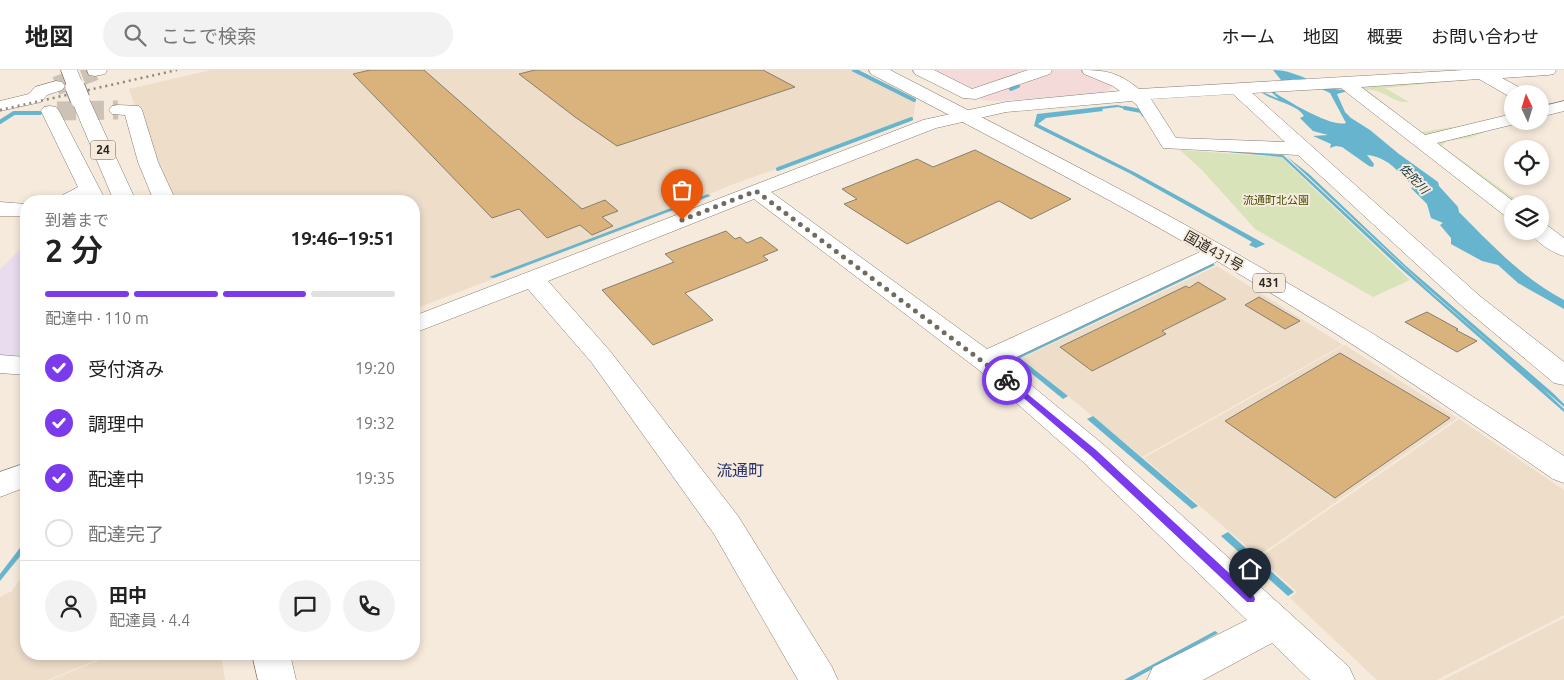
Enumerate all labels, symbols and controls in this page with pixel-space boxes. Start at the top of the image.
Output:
search box [103,12,453,57]
icon: search [121,21,149,49]
text: 地図 [25,23,73,50]
text: ここで検索 [161,25,256,47]
text: ホーム [1222,26,1275,46]
text: 地図 [1303,26,1339,46]
text: 概要 [1367,26,1403,46]
text: お問い合わせ [1431,26,1539,46]
north arrow [1504,85,1549,130]
map controls [1504,85,1549,240]
road number: 24 [90,140,116,160]
button: locate [1504,140,1549,185]
water label: 佐陀川 [1397,161,1433,198]
pin [661,169,703,220]
icon: bag [668,176,696,204]
park label: 流通町北公園 [1243,194,1309,206]
button: layers [1504,195,1549,240]
text: 到着まで [45,211,109,229]
text: 19:46–19:51 [290,227,395,249]
street label: 国道431号 [1182,228,1246,274]
text: 2 分 [45,232,103,268]
road number: 431 [1253,274,1285,292]
text: 配達中 · 110 m [45,309,149,327]
icon: check [45,354,73,382]
courier [982,355,1032,405]
text: 受付済み [88,358,164,380]
text: 19:20 [355,359,395,377]
icon: bike [993,366,1021,394]
icon: check [45,409,73,437]
text: 調理中 [88,413,145,435]
text: 19:32 [355,414,395,432]
district label: 流通町 [716,461,764,479]
icon: check [45,464,73,492]
text: 配達中 [88,468,145,490]
text: 19:35 [355,469,395,487]
text: 配達完了 [88,523,164,545]
pin [1229,548,1271,599]
icon: home [1236,555,1264,583]
button: person [45,580,97,632]
button: chat [279,580,331,632]
button: phone [343,580,395,632]
text: 田中 [109,584,147,606]
text: 配達員 · 4.4 [109,611,190,629]

